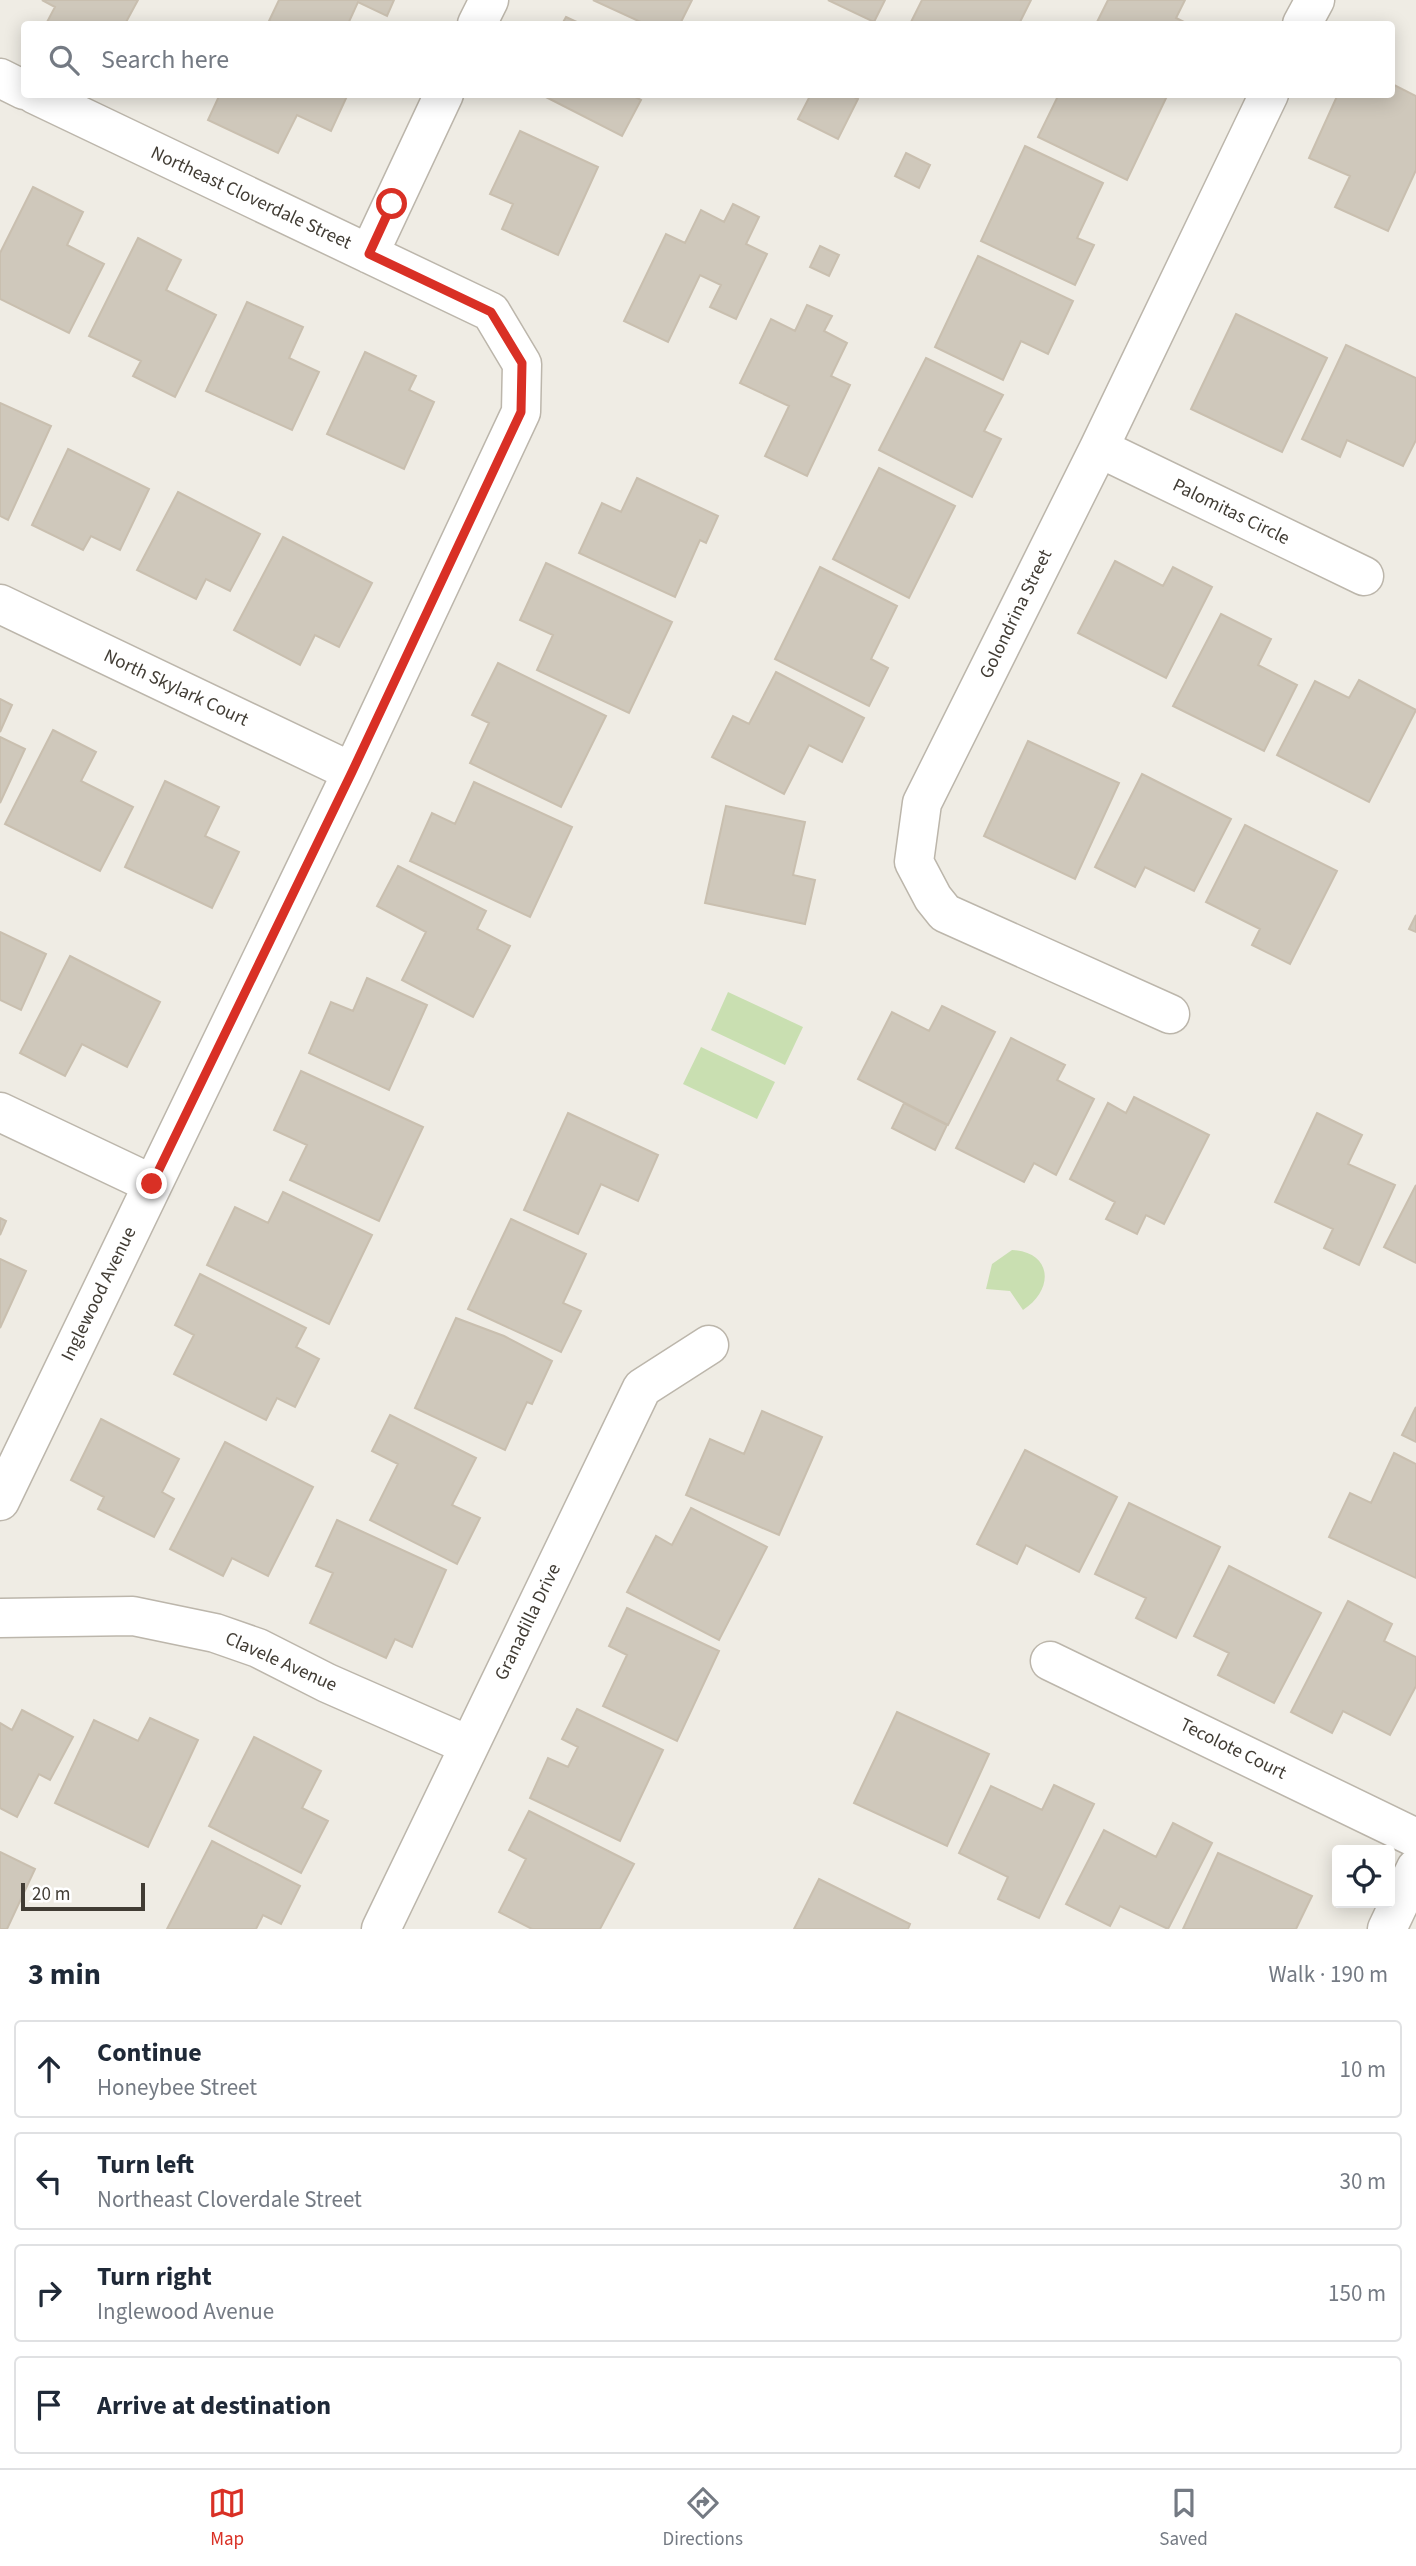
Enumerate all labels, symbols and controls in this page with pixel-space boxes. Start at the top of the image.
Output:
search box [21,21,1395,98]
icon: search [45,41,83,79]
text: Search here [101,41,229,78]
street label: Northeast Cloverdale Street [146,140,356,257]
route start [376,188,407,219]
street label: Palomitas Circle [1168,472,1294,552]
street label: Golondrina Street [973,544,1059,683]
street label: North Skylark Court [99,643,253,734]
route end [136,1168,167,1199]
street label: Inglewood Avenue [55,1222,143,1366]
street label: Granadilla Drive [488,1559,568,1685]
street label: Clavele Avenue [221,1625,341,1699]
street label: Tecolote Court [1175,1712,1291,1787]
map controls [1332,1845,1395,1908]
button: locate [1332,1845,1395,1908]
scale bar [21,1880,145,1912]
text: 20 m [32,1881,70,1908]
text: 3 min [28,1953,101,1996]
text: Walk · 190 m [1269,1958,1388,1991]
text: Continue [97,2034,202,2071]
icon: ahead [30,2050,68,2088]
text: 10 m [1339,2053,1386,2086]
text: Honeybee Street [97,2071,257,2104]
text: Turn left [97,2146,194,2183]
icon: left [30,2162,68,2200]
text: 30 m [1339,2165,1386,2198]
text: Northeast Cloverdale Street [97,2183,362,2216]
text: Turn right [97,2258,212,2295]
icon: right [30,2274,68,2312]
text: 150 m [1328,2277,1386,2310]
text: Inglewood Avenue [97,2295,274,2328]
icon: arrive [30,2386,68,2424]
text: Arrive at destination [97,2387,331,2424]
tab: Map [208,2484,246,2553]
tab: Directions [663,2484,743,2553]
tab: Saved [1159,2484,1208,2553]

